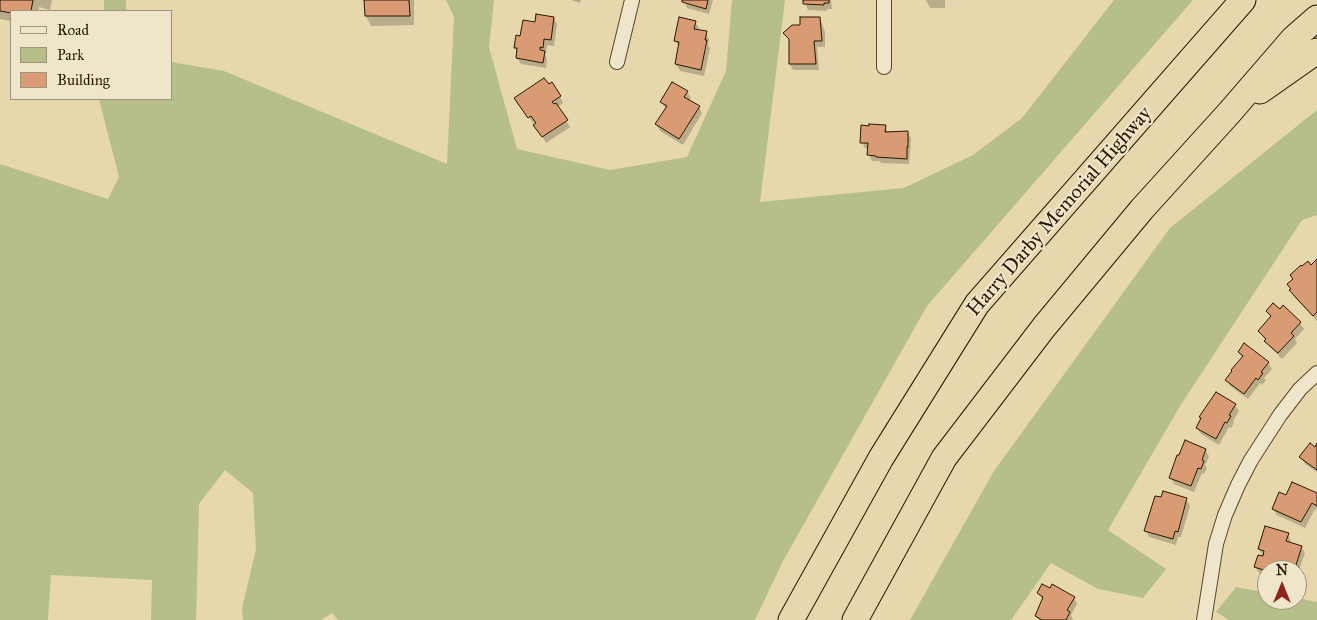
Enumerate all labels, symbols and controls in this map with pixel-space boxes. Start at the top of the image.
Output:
legend [10,10,172,100]
text: Road [57,21,89,39]
text: Park [57,46,84,64]
text: Building [57,71,110,89]
street label: Harry Darby Memorial Highway [962,102,1158,322]
north arrow [1257,560,1307,610]
text: N [1276,562,1288,579]

